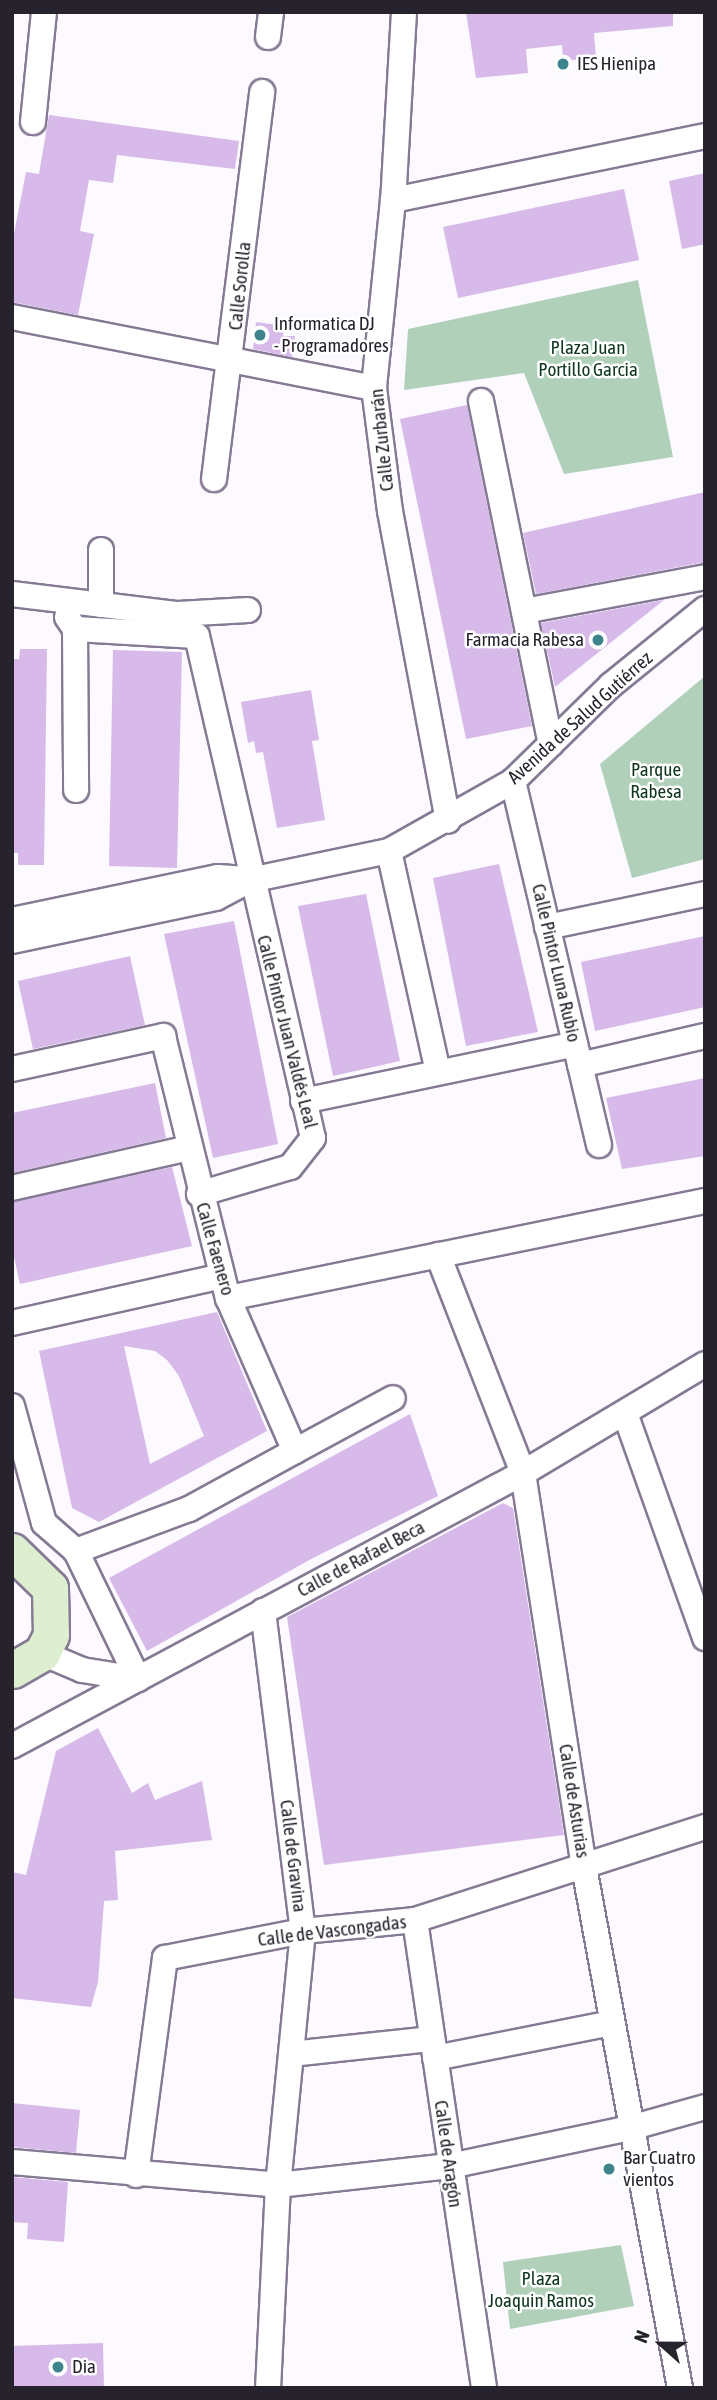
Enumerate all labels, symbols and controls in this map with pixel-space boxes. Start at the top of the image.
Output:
place label: IES Hienipa [577,53,656,75]
marker: IES Hienipa [555,56,571,72]
street label: Calle Sorolla [224,241,256,331]
place label: Informatica DJ - Programadores [274,313,389,357]
marker: Informatica DJ - Programadores [252,327,268,343]
park label: Plaza Juan Portillo Garcia [538,337,638,381]
street label: Calle Zurbarán [365,388,399,492]
place label: Farmacia Rabesa [465,629,584,651]
marker: Farmacia Rabesa [590,632,606,648]
street label: Avenida de Salud Gutiérrez [503,647,657,789]
park label: Parque Rabesa [630,759,682,803]
street label: Calle Pintor Luna Rubio [527,882,585,1044]
street label: Calle Pintor Juan Valdés Leal [252,933,322,1131]
street label: Calle Faenero [191,1200,239,1298]
street label: Calle de Rafael Beca [293,1516,429,1602]
street label: Calle de Asturias [554,1742,594,1860]
street label: Calle de Gravina [275,1798,311,1914]
street label: Calle de Vascongadas [256,1911,408,1951]
street label: Calle de Aragón [429,2099,467,2209]
place label: Bar Cuatro vientos [623,2147,696,2191]
marker: Bar Cuatro vientos [601,2161,617,2177]
park label: Plaza Joaquin Ramos [488,2268,594,2312]
north arrow [626,2309,696,2379]
text: N [629,2327,654,2346]
place label: Dia [72,2356,96,2378]
marker: Dia [50,2359,66,2375]

